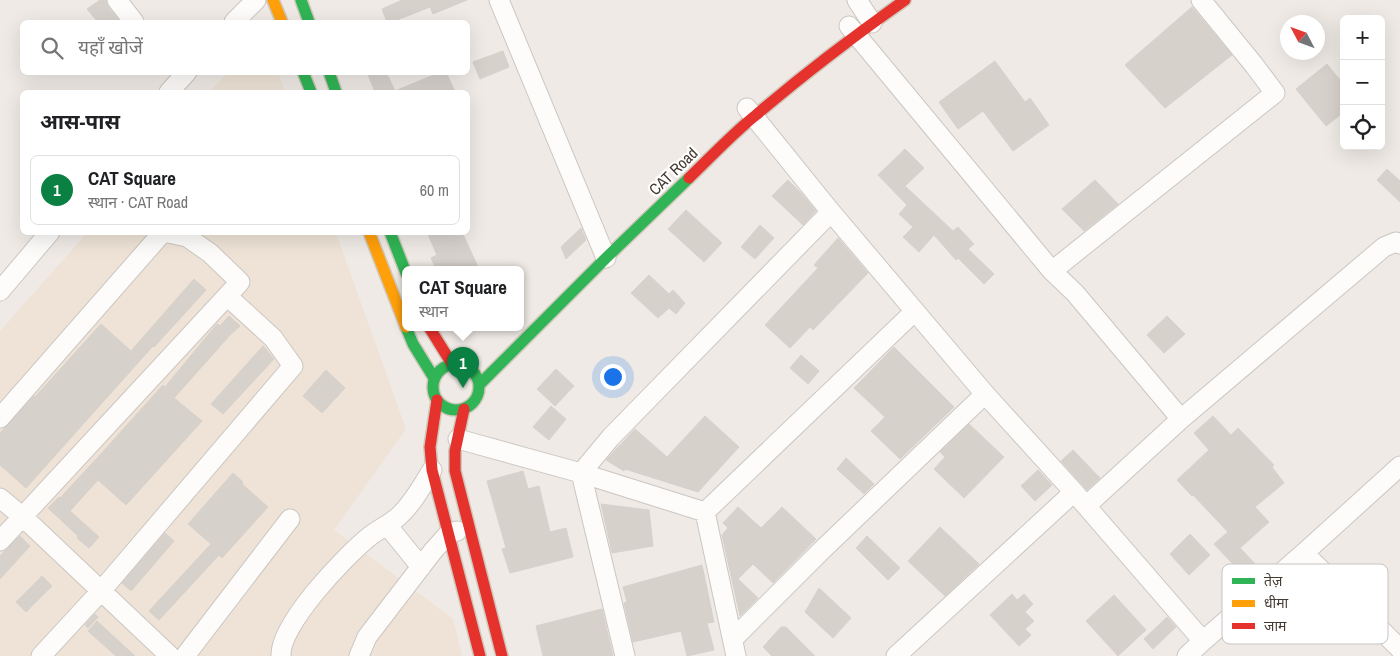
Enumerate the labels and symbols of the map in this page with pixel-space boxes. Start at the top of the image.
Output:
north arrow [1280,15,1325,60]
street label: CAT Road [644,142,702,200]
pin: 1 [447,347,479,388]
your location [600,364,626,390]
legend [1222,564,1388,644]
text: तेज़ [1264,572,1283,590]
text: धीमा [1264,594,1289,612]
text: जाम [1264,617,1287,635]

